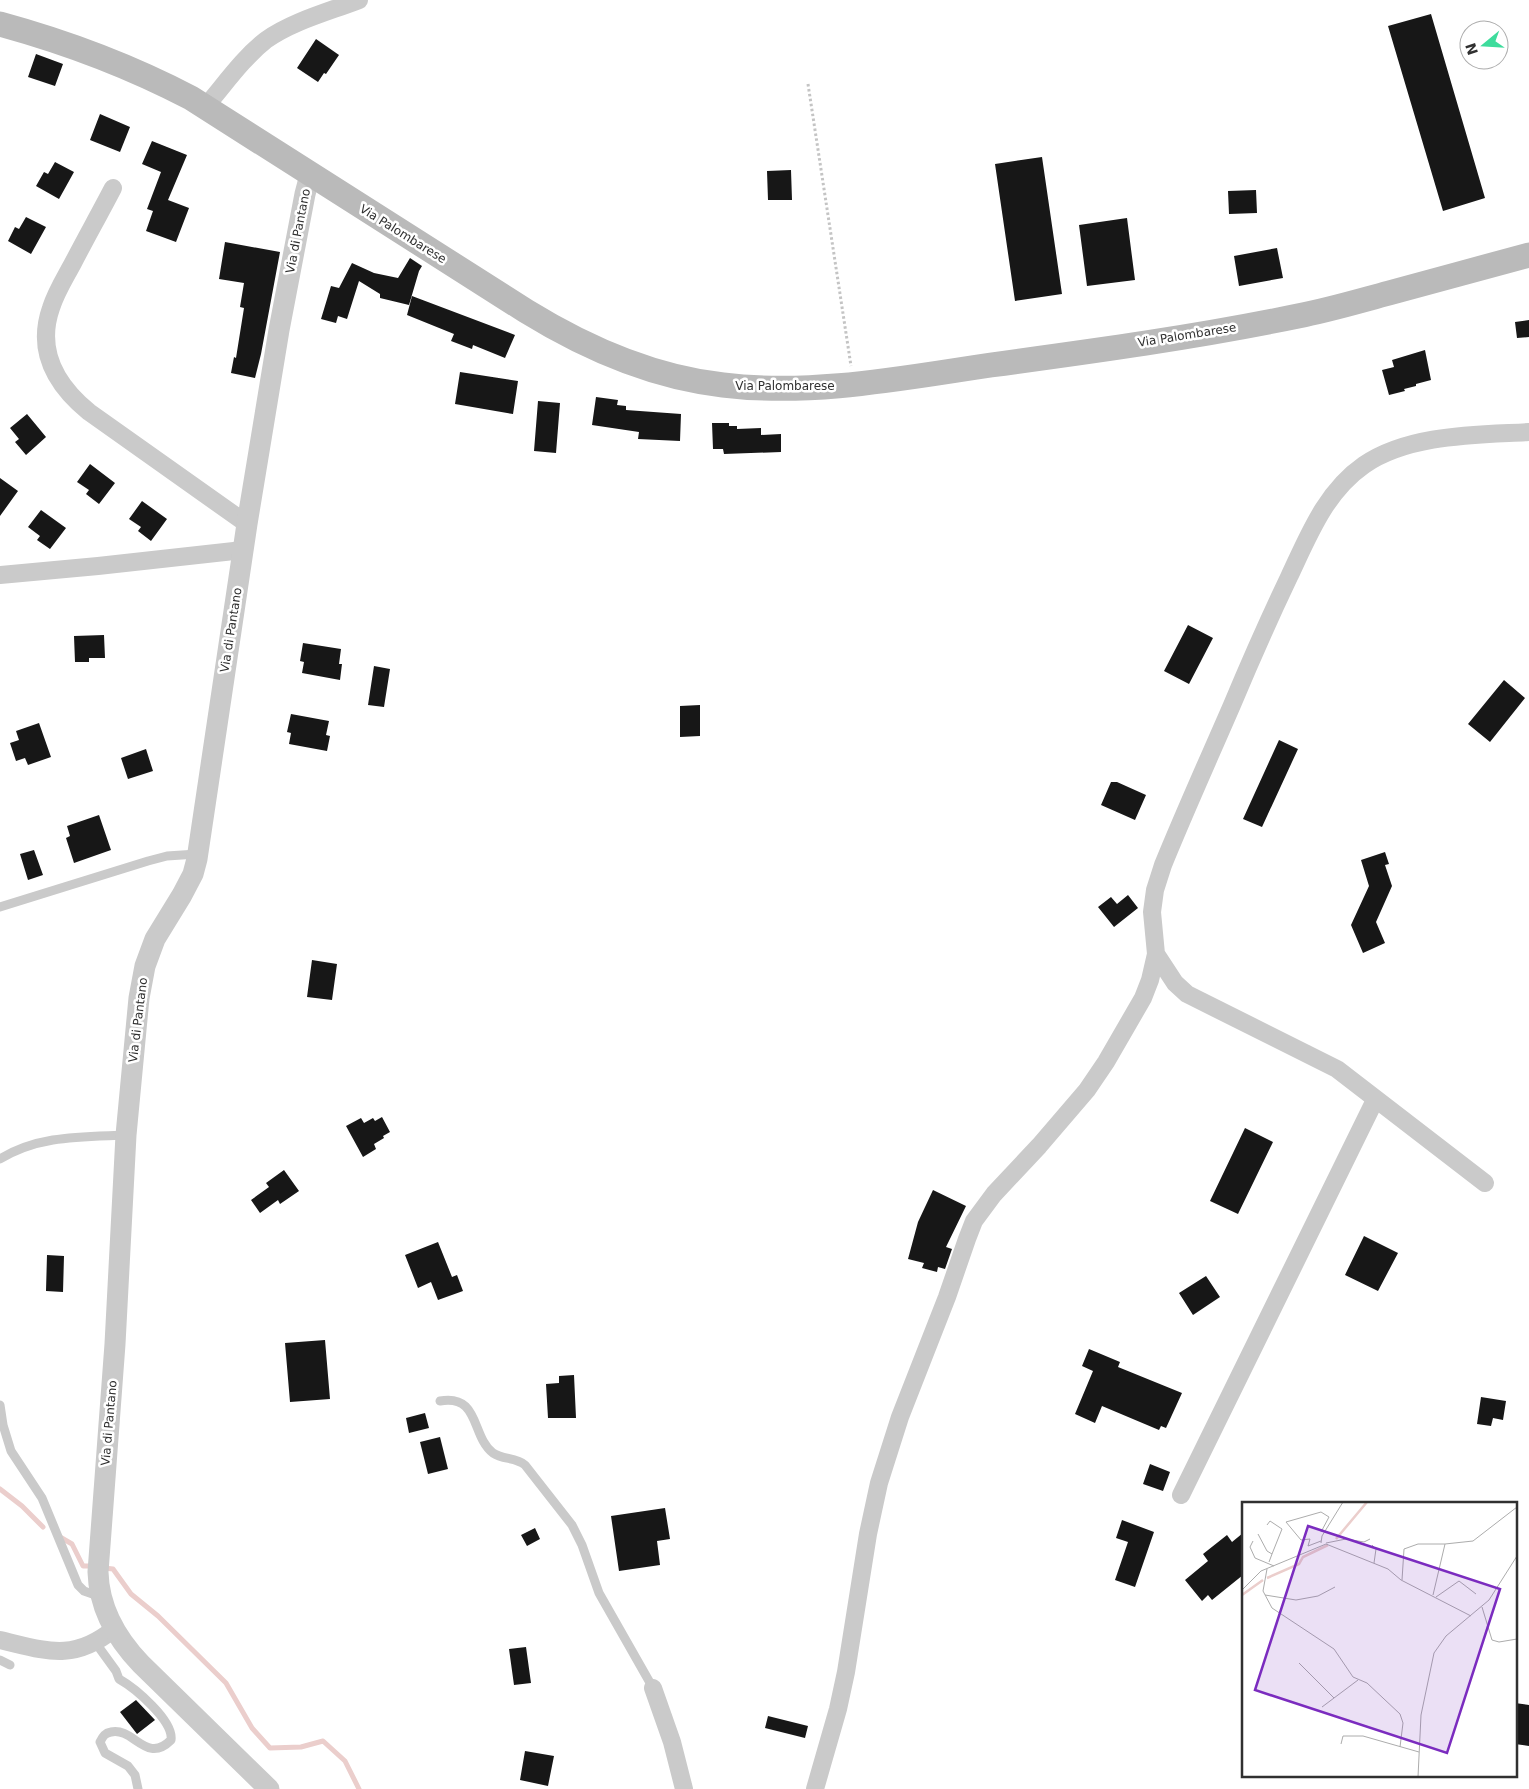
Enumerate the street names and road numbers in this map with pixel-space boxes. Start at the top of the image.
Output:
street label: Via di Pantano [283,188,313,274]
street label: Via Palombarese [357,202,449,266]
street label: Via Palombarese [1137,320,1237,350]
street label: Via Palombarese [735,379,835,393]
street label: Via di Pantano [217,586,245,674]
street label: Via di Pantano [126,977,150,1063]
street label: Via di Pantano [98,1380,120,1466]

